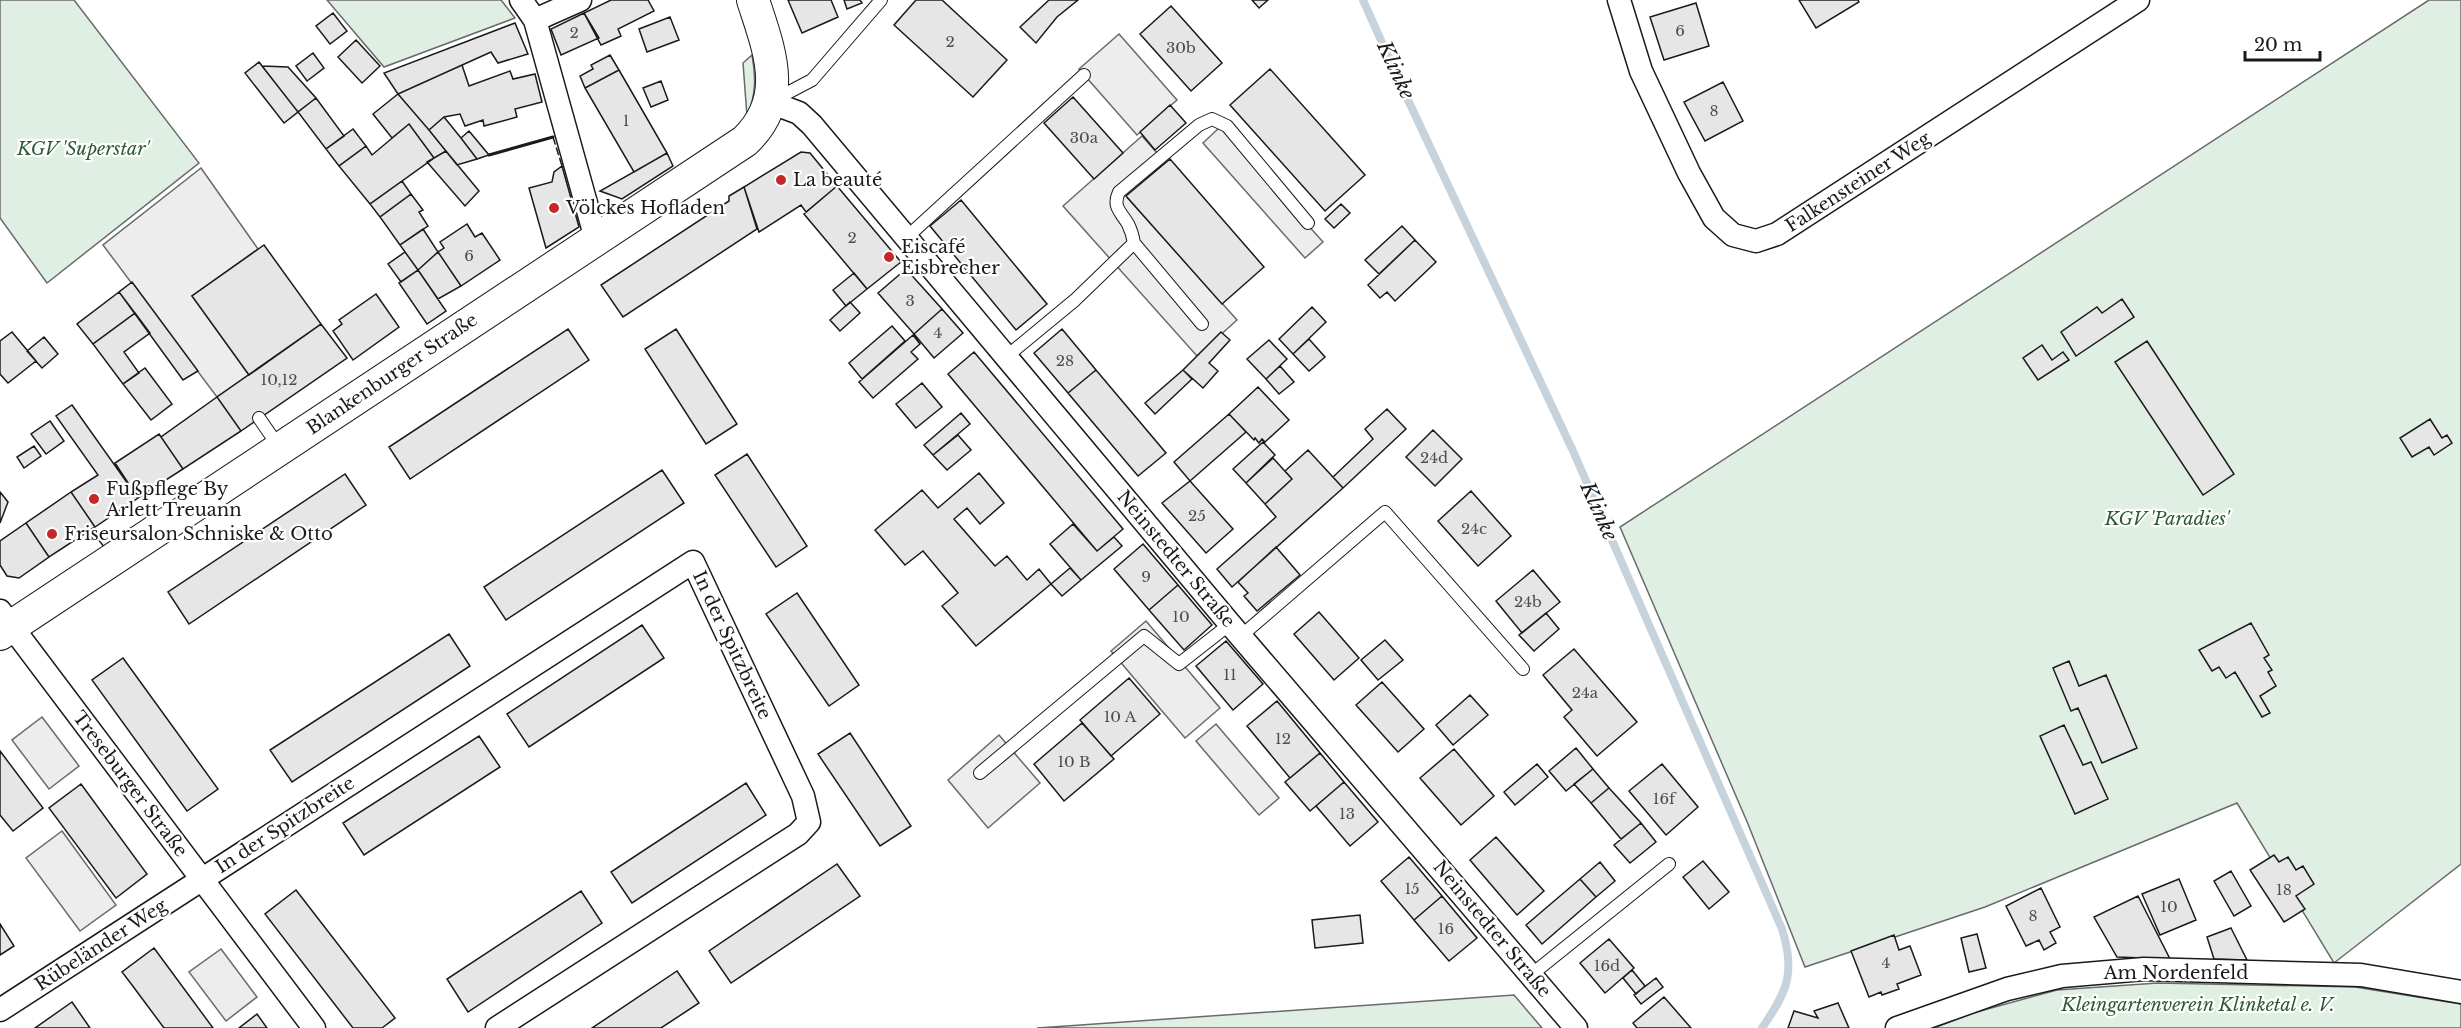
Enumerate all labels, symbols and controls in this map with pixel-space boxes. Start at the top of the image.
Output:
house number: 6 [1675,21,1685,40]
house number: 2 [569,23,579,42]
scale bar [2245,24,2320,62]
house number: 2 [945,32,955,51]
text: 20 m [2254,34,2302,56]
water label: Klinke [1372,36,1420,103]
house number: 30b [1166,38,1196,57]
house number: 8 [1709,101,1719,120]
house number: 1 [623,111,629,130]
street label: Falkensteiner Weg [1782,127,1935,237]
house number: 30a [1070,128,1099,147]
park label: KGV 'Superstar' [16,138,150,160]
place label: La beauté [793,169,882,191]
marker: La beauté [774,173,788,187]
place label: Völckes Hofladen [565,197,725,219]
marker: Völckes Hofladen [547,201,561,215]
house number: 2 [847,228,857,247]
place label: Eiscafé Eisbrecher [901,236,1000,279]
house number: 6 [464,246,474,265]
marker: Eiscafé Eisbrecher [882,250,896,264]
house number: 3 [905,291,915,310]
street label: Blankenburger Straße [302,309,482,439]
house number: 4 [934,323,942,342]
house number: 28 [1056,351,1074,370]
house number: 10,12 [260,370,298,389]
house number: 24d [1420,448,1448,467]
water label: Klinke [1575,477,1622,544]
place label: Fußpflege By Arlett Treuann [105,478,242,521]
street label: Neinstedter Straße [1112,486,1240,632]
marker: Fußpflege By Arlett Treuann [87,492,101,506]
house number: 25 [1188,506,1206,525]
park label: KGV 'Paradies' [2104,508,2230,530]
house number: 24c [1461,519,1487,538]
place label: Friseursalon Schniske & Otto [64,523,333,545]
marker: Friseursalon Schniske & Otto [45,527,59,541]
street label: In der Spitzbreite [688,567,776,723]
house number: 9 [1141,567,1151,586]
house number: 24b [1514,592,1542,611]
house number: 10 [1172,607,1190,626]
house number: 11 [1223,665,1237,684]
house number: 24a [1572,683,1599,702]
street label: Treseburger Straße [68,707,192,861]
house number: 10 A [1104,707,1137,726]
house number: 12 [1275,729,1291,748]
house number: 10 B [1057,752,1091,771]
street label: In der Spitzbreite [211,772,359,878]
house number: 16f [1653,789,1677,808]
house number: 13 [1339,804,1355,823]
street label: Neinstedter Straße [1428,856,1556,1002]
house number: 15 [1404,879,1420,898]
house number: 18 [2276,880,2292,899]
street label: Rübeländer Weg [31,894,171,996]
house number: 10 [2160,897,2178,916]
house number: 8 [2028,906,2038,925]
house number: 16 [1438,919,1454,938]
house number: 4 [1882,953,1890,972]
house number: 16d [1594,956,1620,975]
street label: Am Nordenfeld [2103,962,2248,984]
park label: Kleingartenverein Klinketal e. V. [2060,994,2336,1016]

